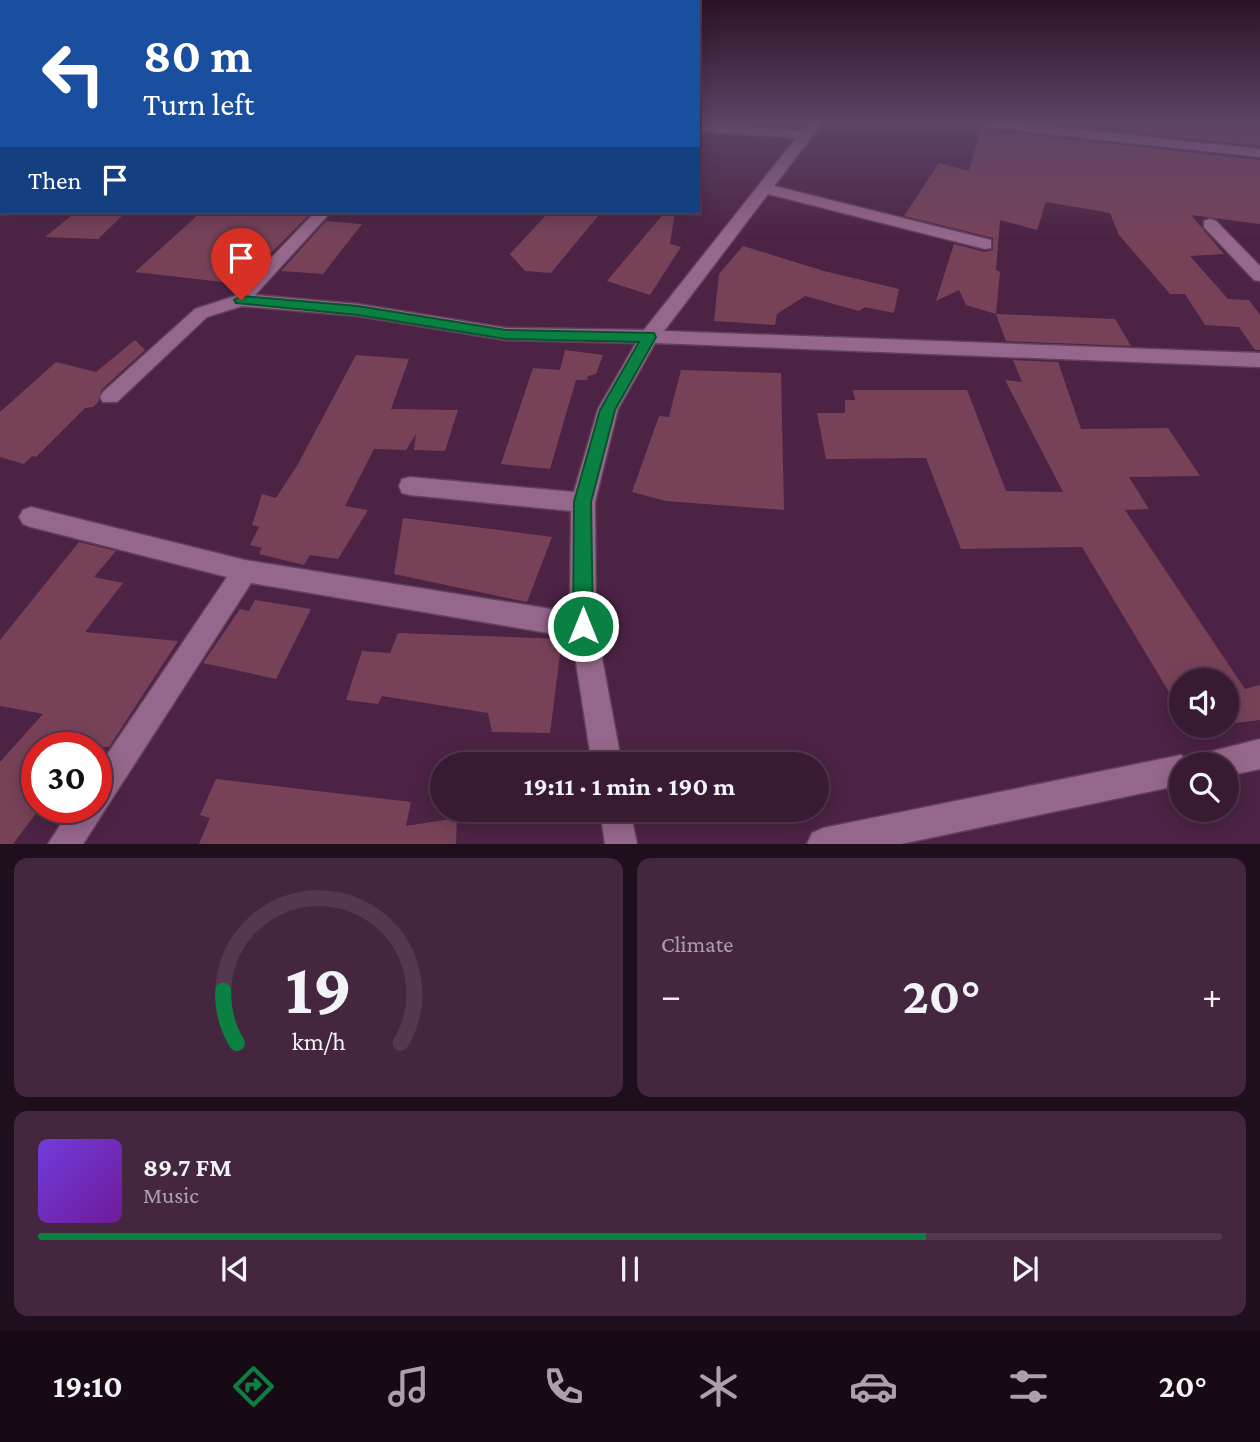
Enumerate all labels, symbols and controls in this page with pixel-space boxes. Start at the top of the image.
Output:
icon: left [28,28,119,119]
text: 80 m [143,28,252,83]
text: Turn left [143,86,254,122]
icon: arrive [96,161,134,199]
text: Then [28,166,82,195]
pin [211,228,271,300]
icon: arrive [222,239,260,277]
position arrow [546,589,620,663]
map controls [1169,668,1239,822]
button: sound [1169,668,1239,738]
speed limit sign: 30 [21,732,112,823]
button: search [1169,752,1239,822]
text: 19:11 · 1 min · 190 m [524,772,735,801]
text: Climate [661,931,733,957]
text: 19 [285,949,352,1030]
text: 20° [902,966,981,1024]
text: − [661,974,681,1016]
text: + [1202,974,1222,1016]
text: km/h [292,1028,345,1055]
text: 89.7 FM [143,1153,232,1182]
text: Music [143,1182,199,1208]
icon: previous [216,1250,254,1288]
icon: pause [611,1250,649,1288]
icon: next [1006,1250,1044,1288]
icon: directions [229,1362,278,1411]
icon: music [384,1362,433,1411]
icon: phone [539,1362,588,1411]
icon: climate [694,1362,743,1411]
icon: car [849,1362,898,1411]
icon: filters [1004,1362,1053,1411]
text: 19:10 [53,1368,123,1404]
text: 20° [1159,1368,1207,1404]

